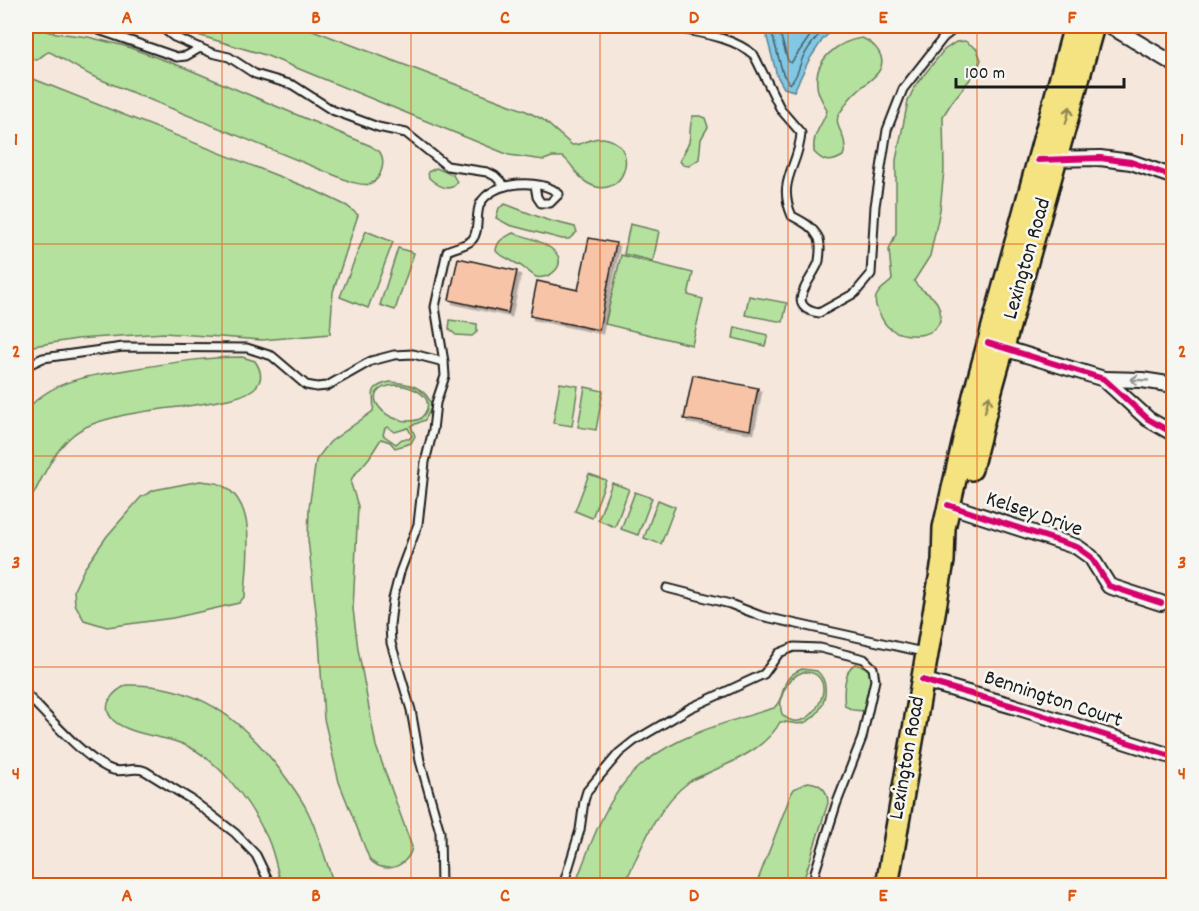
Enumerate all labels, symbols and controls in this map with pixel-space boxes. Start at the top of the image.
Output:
text: A [122,5,133,33]
text: B [311,5,321,33]
text: C [500,5,510,33]
text: D [689,5,700,33]
text: E [878,5,888,33]
text: F [1068,5,1078,33]
scale bar [956,51,1124,89]
text: 100 m [965,62,1005,87]
one-way arrow [1063,106,1074,125]
text: 1 [14,127,18,155]
text: 1 [1180,127,1184,155]
street label: Lexington Road [996,195,1060,323]
text: 2 [12,339,20,367]
text: 2 [1178,339,1186,367]
one-way arrow [1130,375,1150,386]
one-way arrow [982,394,994,413]
street label: Kelsey Drive [982,484,1086,546]
text: 3 [12,550,20,578]
text: 3 [1178,550,1186,578]
street label: Bennington Court [980,663,1126,737]
street label: Lexington Road [882,694,934,822]
text: 4 [12,761,20,789]
text: 4 [1178,761,1186,789]
text: A [122,883,133,911]
text: B [311,883,321,911]
text: C [500,883,510,911]
text: D [689,883,700,911]
text: E [878,883,888,911]
text: F [1068,883,1078,911]

